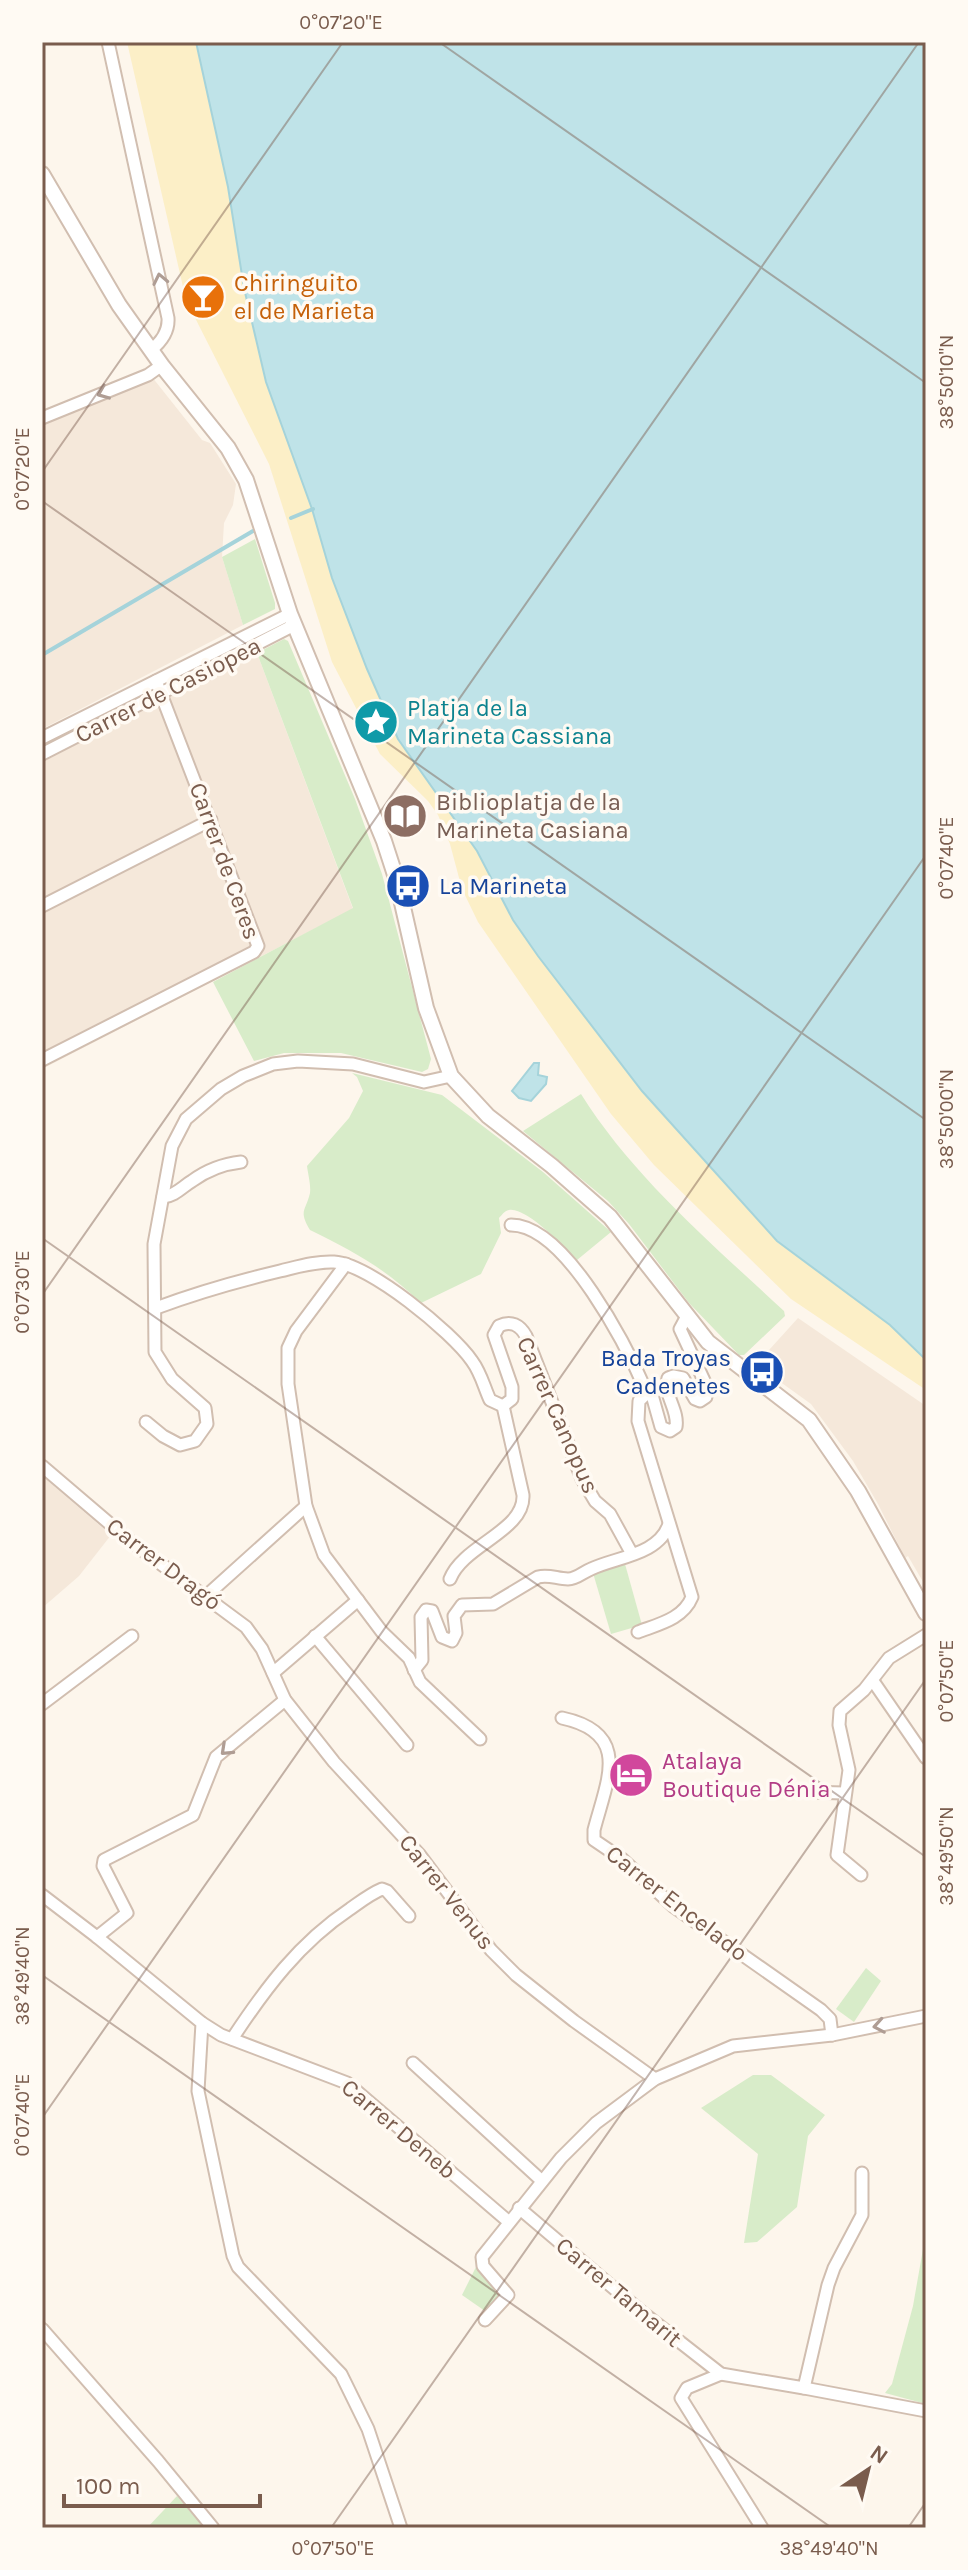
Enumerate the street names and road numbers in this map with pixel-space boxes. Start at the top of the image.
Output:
street label: Carrer de Casiopea [70,631,266,749]
street label: Carrer de Ceres [184,779,266,943]
street label: Carrer Canopus [511,1332,605,1498]
street label: Carrer Dragó [101,1512,227,1616]
street label: Carrer Venus [393,1829,501,1955]
street label: Carrer Encelado [601,1839,753,1967]
street label: Carrer Deneb [336,2073,462,2185]
street label: Carrer Tamarit [550,2231,688,2353]

